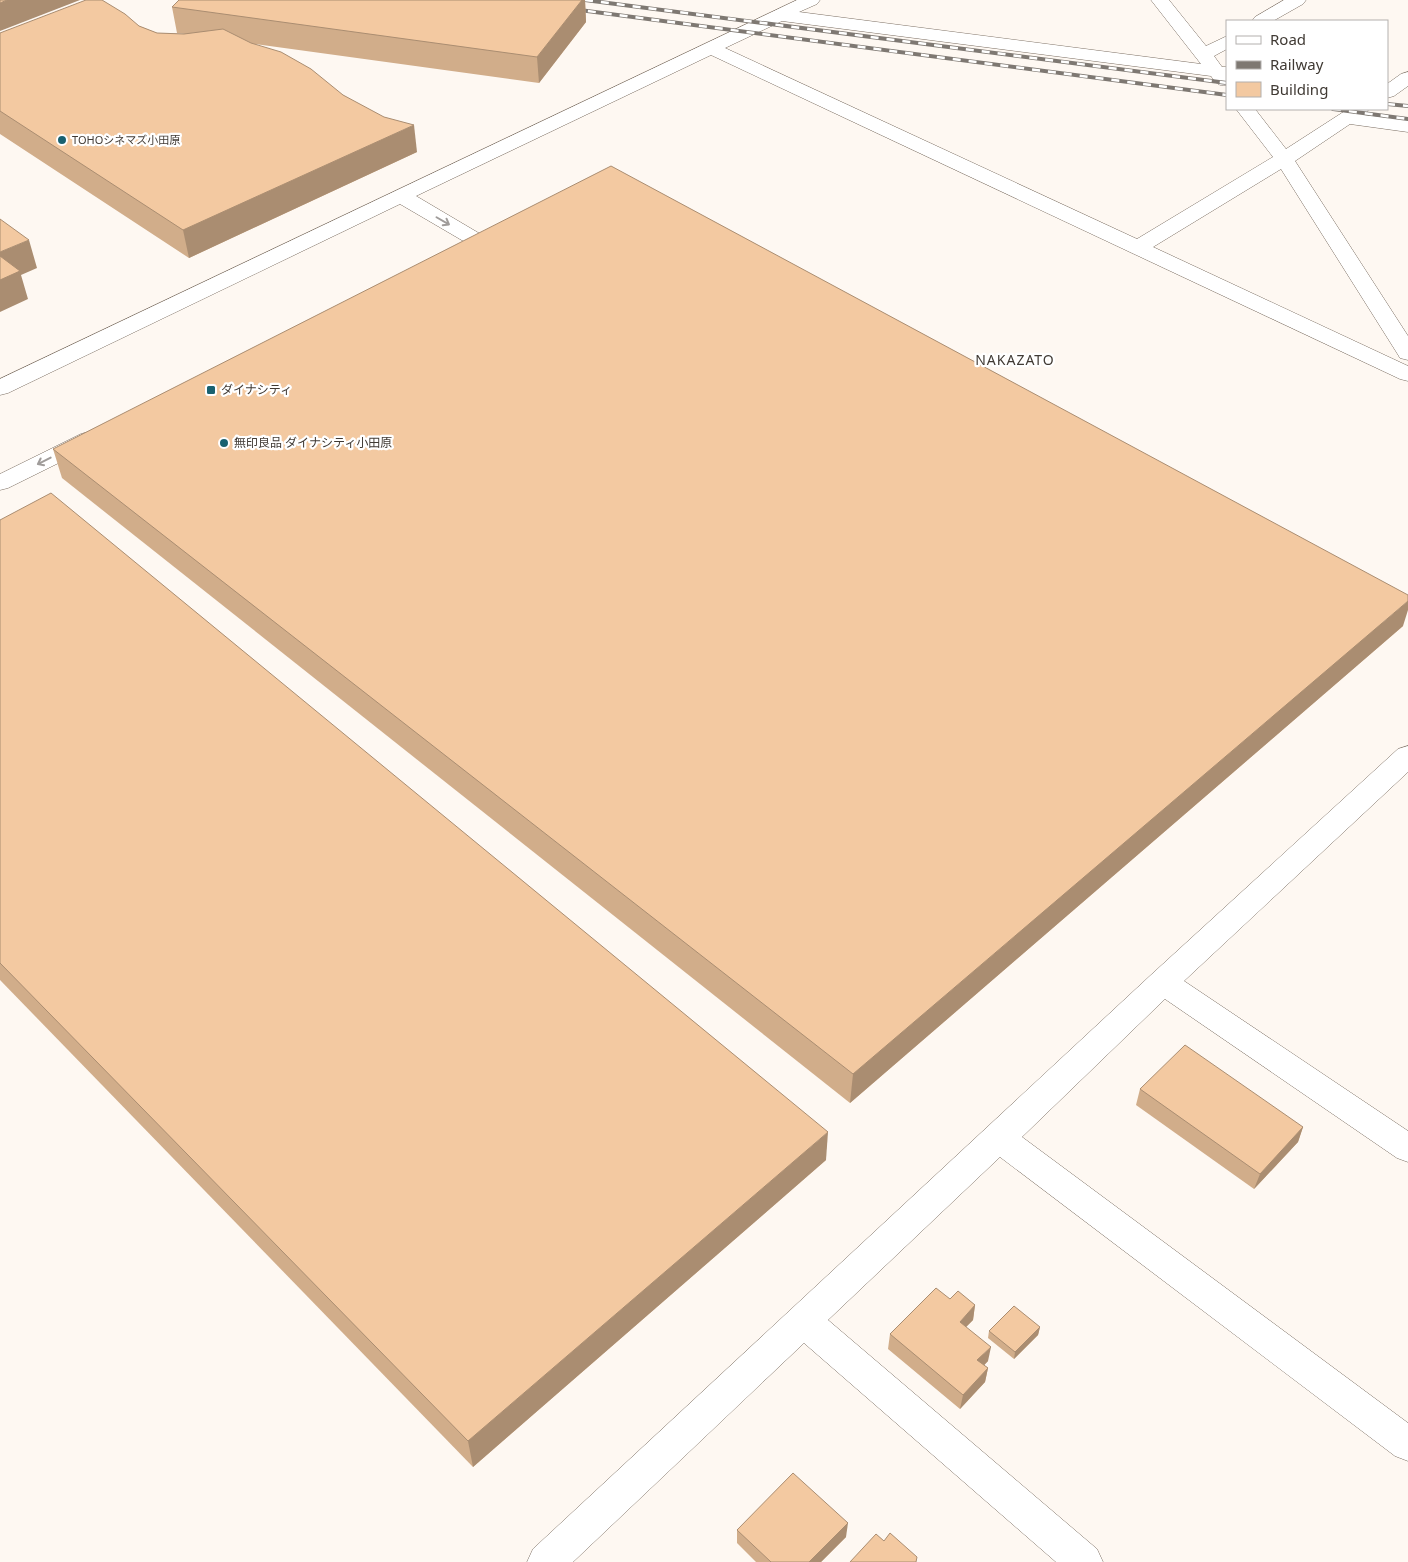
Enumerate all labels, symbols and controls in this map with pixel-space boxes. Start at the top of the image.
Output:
legend [1226,20,1388,110]
text: Road [1270,29,1306,49]
text: Railway [1270,54,1324,74]
text: Building [1270,79,1328,99]
place label: TOHOシネマズ小田原 [72,132,180,147]
marker: TOHOシネマズ小田原 [56,134,68,146]
one-way arrow [435,216,450,226]
district label: NAKAZATO [975,350,1055,369]
place label: ダイナシティ [221,381,292,398]
marker: ダイナシティ [205,384,217,396]
place label: 無印良品 ダイナシティ小田原 [234,434,392,451]
marker: 無印良品 ダイナシティ小田原 [218,437,230,449]
one-way arrow [37,457,52,466]

